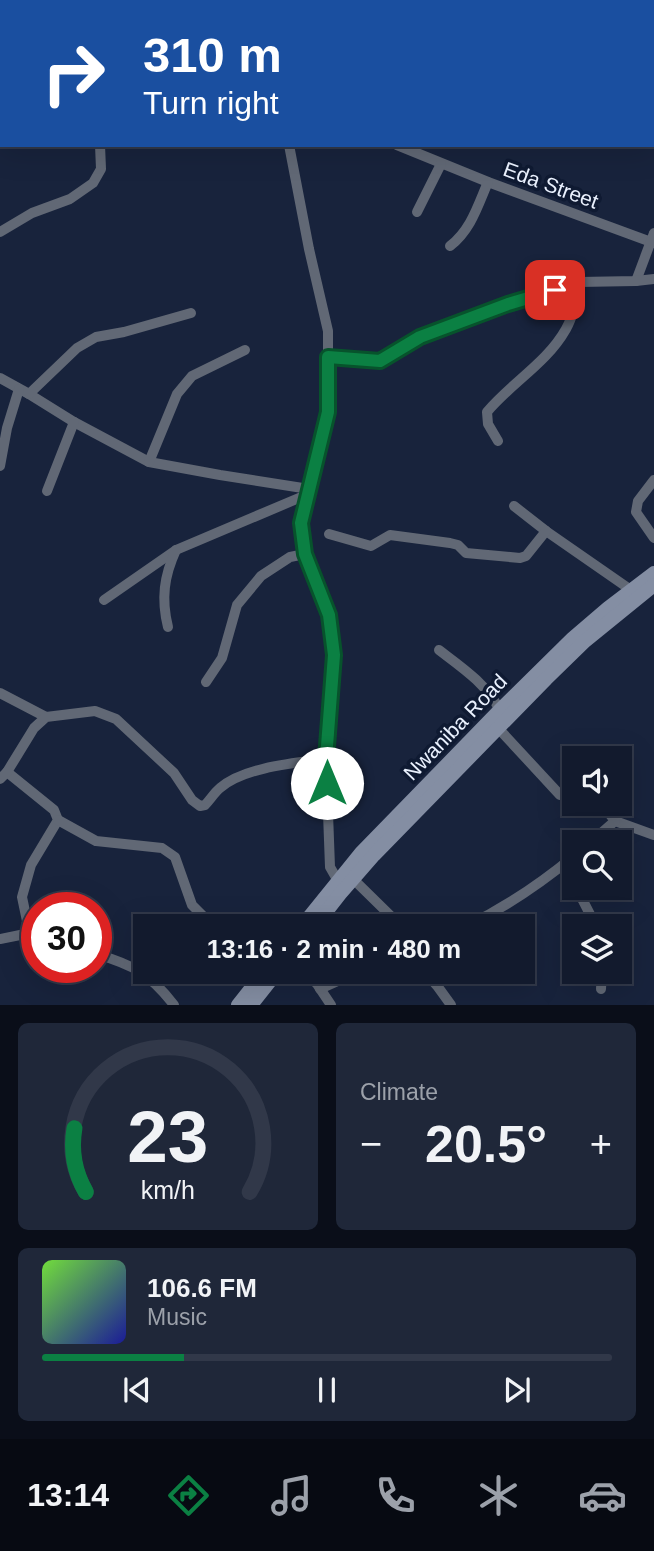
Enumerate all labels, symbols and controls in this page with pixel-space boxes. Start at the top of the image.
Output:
icon: right [28,28,119,119]
text: 310 m [143,28,282,82]
text: Turn right [143,85,279,121]
street label: Eda Street [500,157,602,213]
pin [525,260,585,320]
icon: arrive [536,271,574,309]
street label: Nwaniba Road [399,669,511,785]
position arrow [290,746,364,820]
map controls [562,746,632,984]
button: sound [562,746,632,816]
button: search [562,830,632,900]
speed limit sign: 30 [21,892,112,983]
button: layers [562,914,632,984]
text: 13:16 · 2 min · 480 m [207,934,461,964]
text: Climate [360,1079,438,1105]
text: 23 [128,1097,208,1178]
text: 20.5° [425,1115,547,1173]
text: − [360,1123,382,1165]
text: + [590,1123,612,1165]
text: km/h [141,1176,195,1204]
text: 106.6 FM [147,1273,257,1303]
text: Music [147,1304,207,1330]
icon: previous [118,1371,156,1409]
icon: pause [308,1371,346,1409]
icon: next [498,1371,536,1409]
icon: directions [164,1471,213,1520]
icon: music [267,1471,316,1520]
icon: phone [371,1471,420,1520]
icon: climate [474,1471,523,1520]
icon: car [578,1471,627,1520]
text: 13:14 [27,1477,109,1513]

